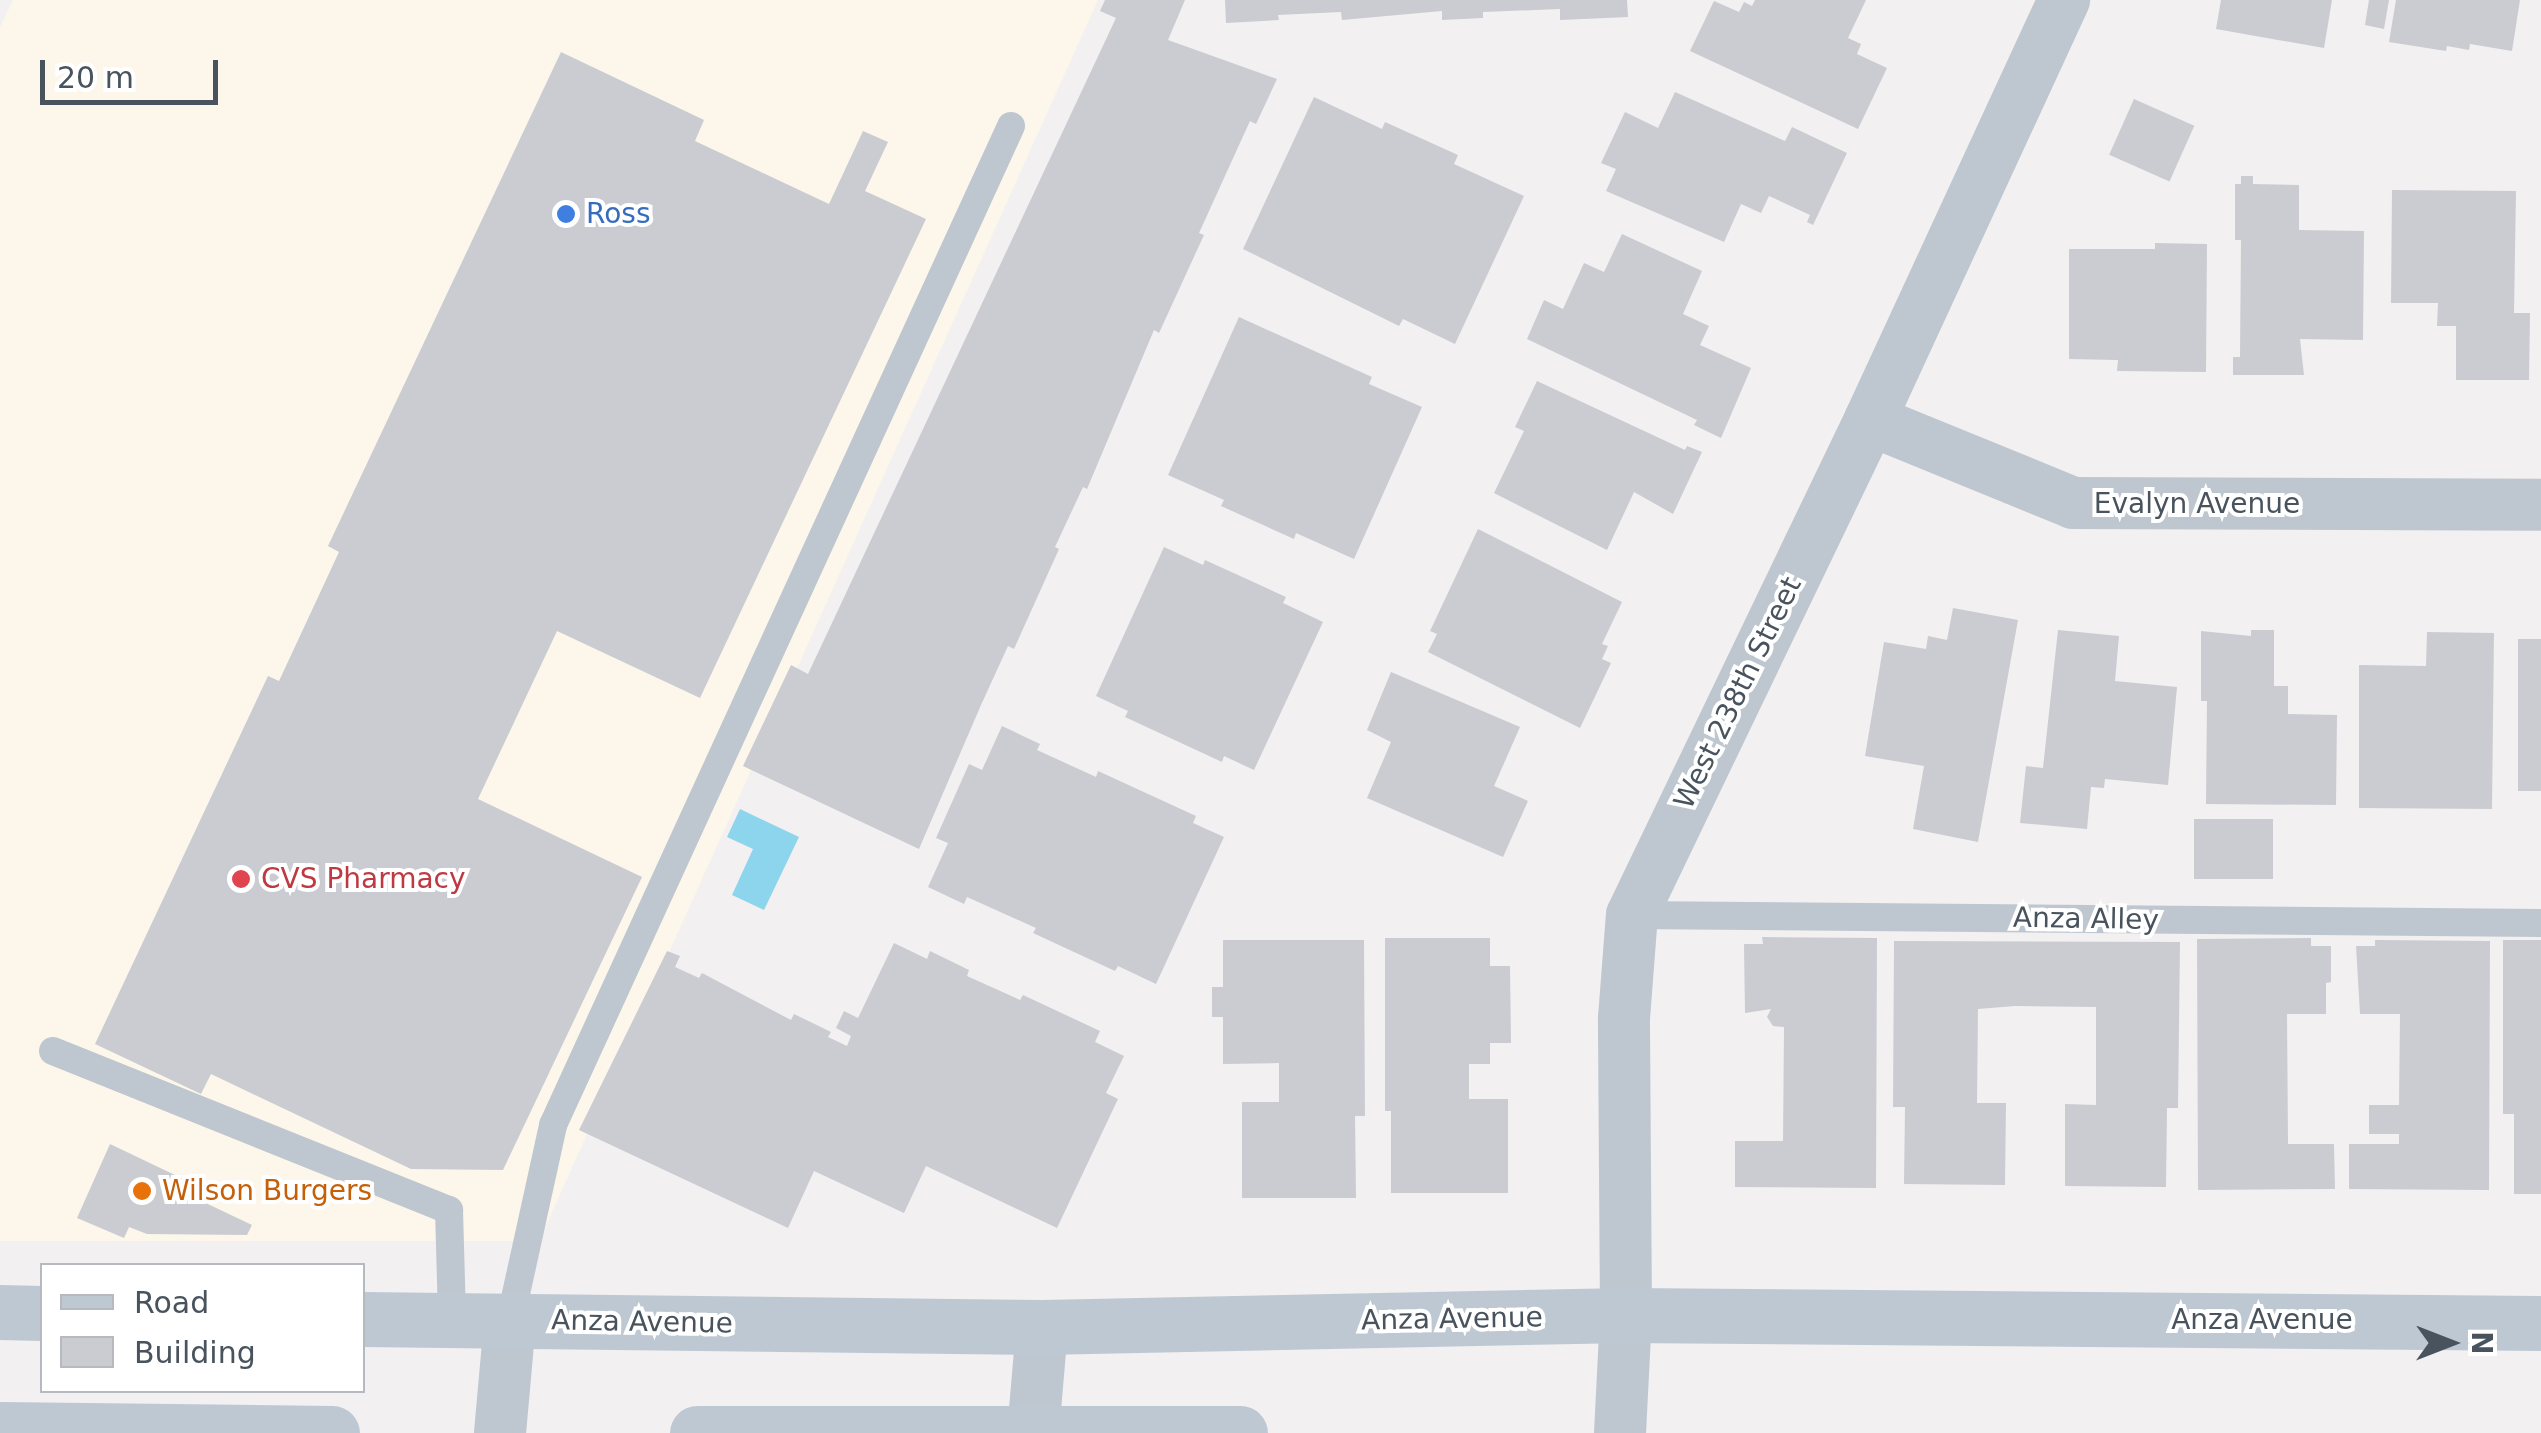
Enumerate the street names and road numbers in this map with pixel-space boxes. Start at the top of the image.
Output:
street label: Evalyn Avenue [2094,487,2300,521]
street label: West 238th Street [1667,572,1809,814]
street label: Anza Alley [2013,901,2159,937]
street label: Anza Avenue [1361,1301,1543,1337]
street label: Anza Avenue [2171,1303,2353,1337]
street label: Anza Avenue [551,1304,733,1340]

